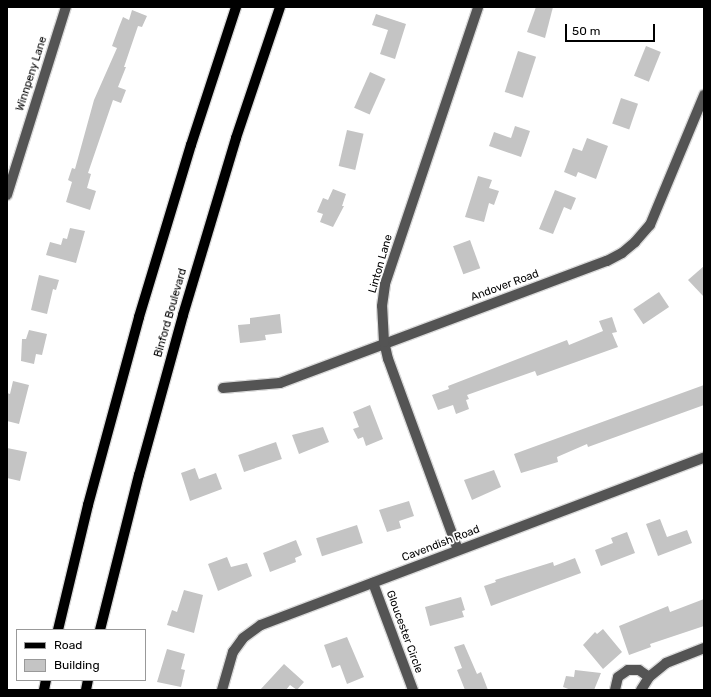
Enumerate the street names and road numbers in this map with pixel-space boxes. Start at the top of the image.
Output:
street label: Winnpeny Lane [14,35,50,113]
street label: Linton Lane [366,233,396,295]
street label: Binford Boulevard [152,267,190,359]
street label: Andover Road [469,268,541,304]
street label: Cavendish Road [400,523,482,565]
street label: Gloucester Circle [383,589,425,675]

